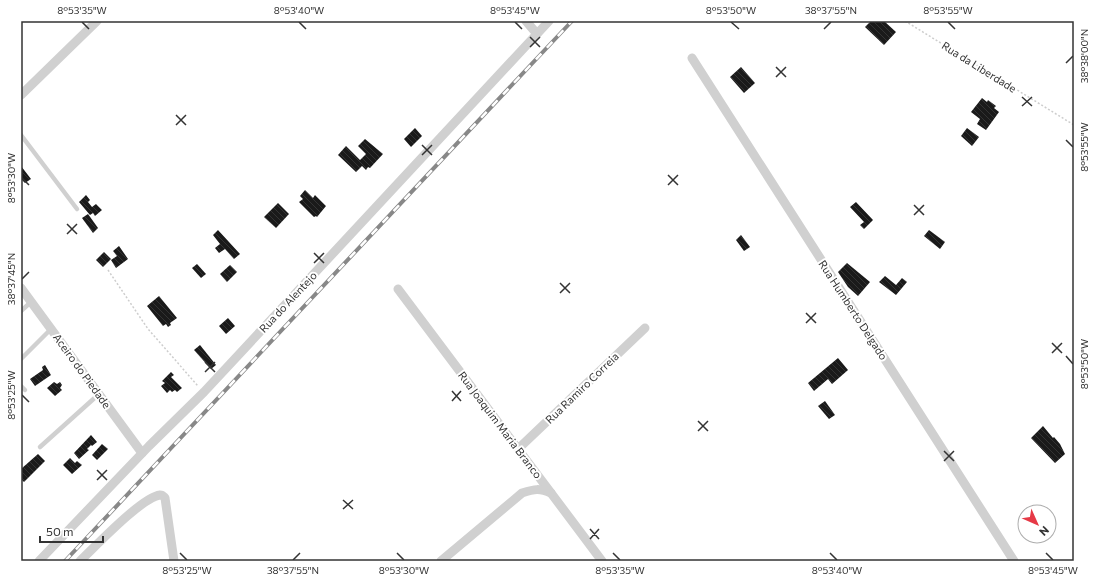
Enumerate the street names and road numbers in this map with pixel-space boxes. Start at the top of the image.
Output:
street label: Rua da Liberdade [940,38,1019,95]
street label: Rua Humberto Delgado [816,257,891,362]
street label: Rua do Alentejo [256,268,319,335]
street label: Aceiro do Piedade [51,331,114,411]
street label: Rua Ramiro Correia [542,349,621,426]
street label: Rua Joaquim Maria Branco [455,369,545,482]

